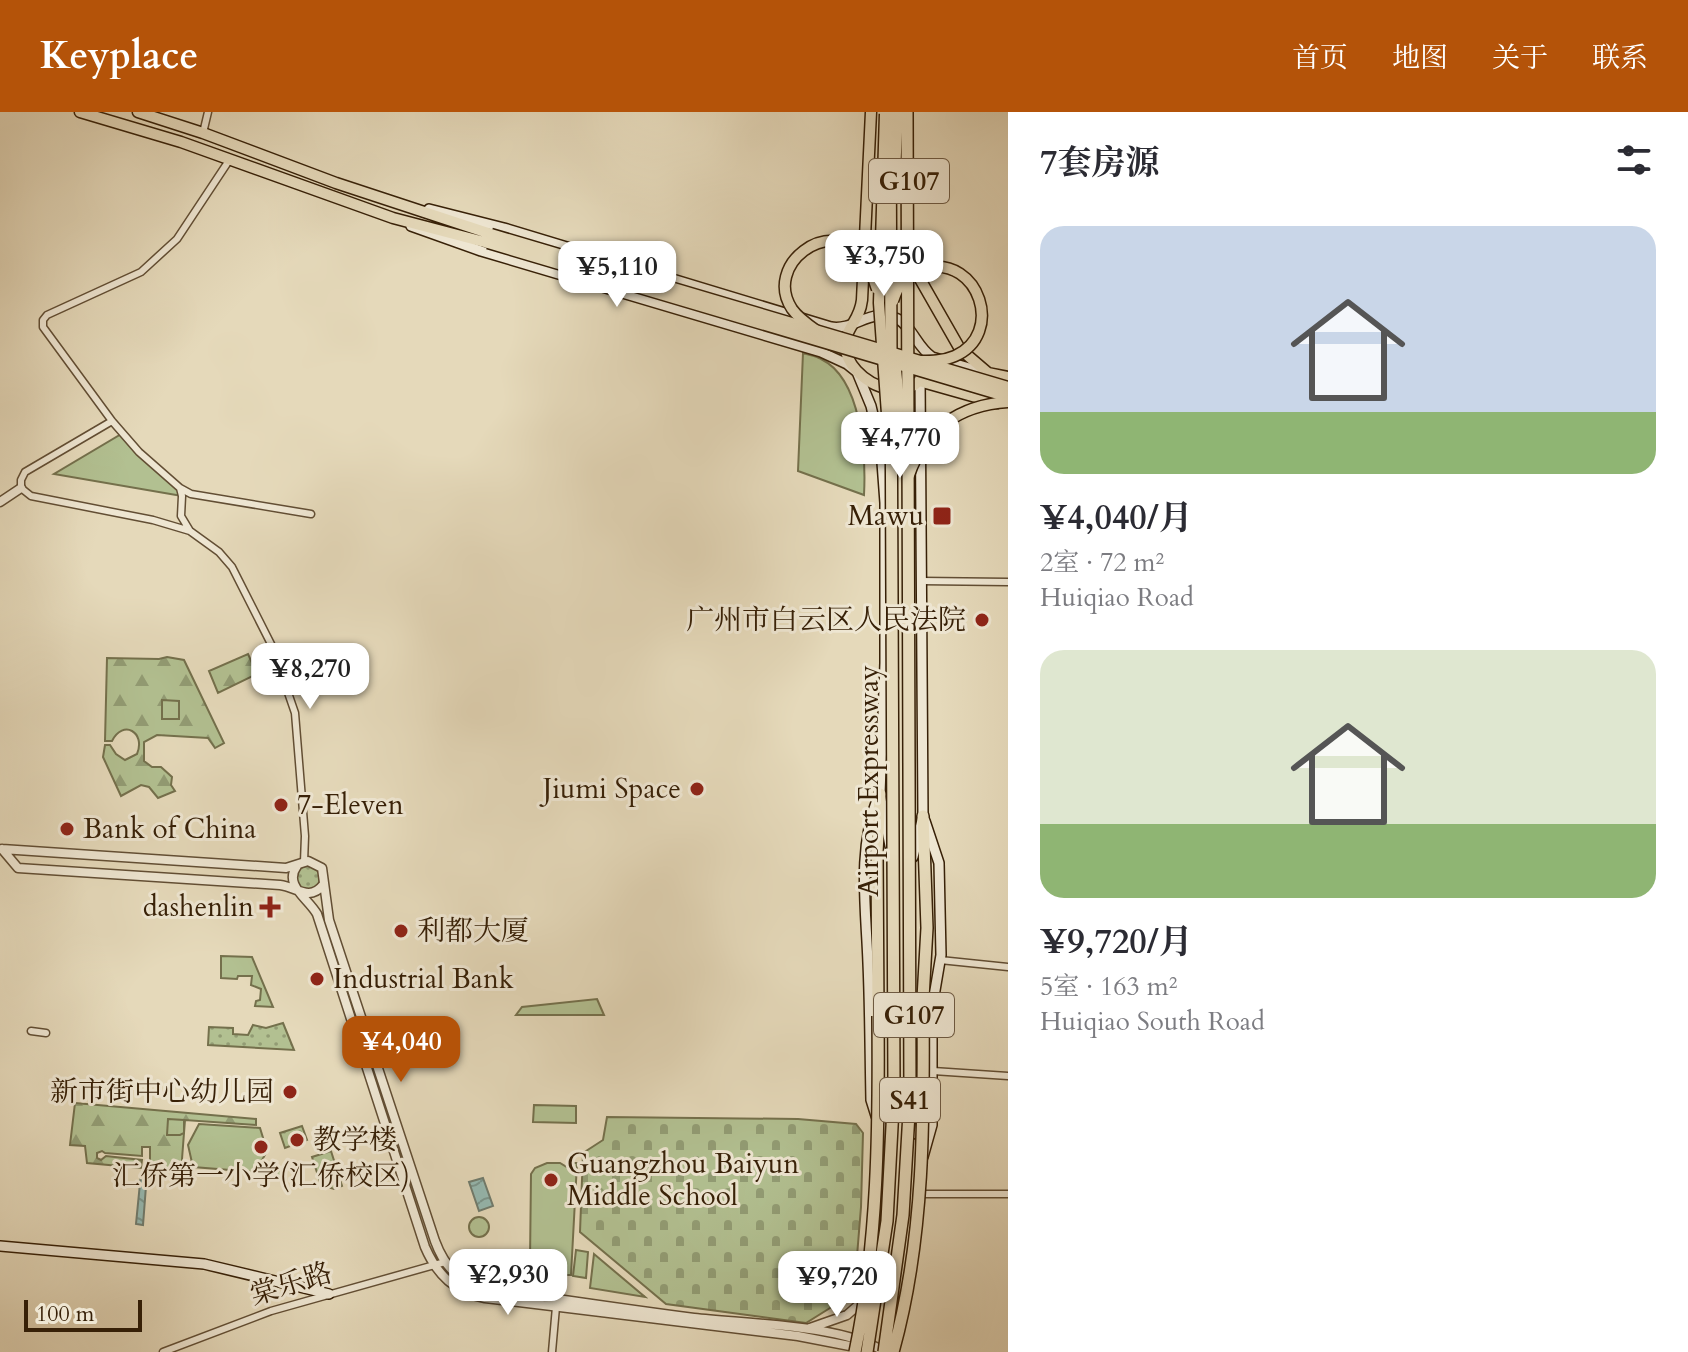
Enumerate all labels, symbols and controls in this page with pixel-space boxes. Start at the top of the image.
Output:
text: Keyplace [40,30,198,82]
text: 首页 [1292,39,1348,77]
text: 地图 [1392,39,1448,77]
text: 关于 [1492,39,1548,77]
text: 联系 [1592,39,1648,77]
icon: filters [1612,138,1656,182]
text: 7套房源 [1040,140,1159,186]
road number: G107 [869,159,949,203]
pin: ¥3,750 [819,230,949,298]
text: ¥3,750 [843,238,925,273]
pin: ¥5,110 [552,241,682,309]
text: ¥5,110 [576,249,658,284]
icon: home [1276,278,1420,422]
pin: ¥4,770 [835,412,965,480]
text: ¥4,770 [859,420,941,455]
text: ¥4,040/月 [1040,495,1193,541]
place label: Mawu [848,497,924,535]
marker: Mawu [931,505,953,527]
text: 2室 · 72 m² [1040,545,1164,580]
text: Huiqiao Road [1040,580,1194,615]
place label: 广州市白云区人民法院 [686,601,966,639]
marker: 广州市白云区人民法院 [973,611,991,629]
pin: ¥8,270 [245,643,375,711]
text: ¥8,270 [269,651,351,686]
street label: Airport Expressway [850,665,888,897]
icon: home [1276,702,1420,846]
place label: Jiumi Space [539,770,681,808]
marker: Jiumi Space [688,780,706,798]
place label: 7-Eleven [297,786,404,824]
marker: 7-Eleven [272,796,290,814]
place label: Bank of China [83,810,256,848]
marker: Bank of China [58,820,76,838]
place label: dashenlin [143,888,254,926]
marker: dashenlin [261,898,279,916]
place label: 利都大厦 [417,912,529,950]
text: ¥9,720/月 [1040,919,1193,965]
marker: 利都大厦 [392,922,410,940]
place label: Industrial Bank [333,960,514,998]
text: 5室 · 163 m² [1040,969,1178,1004]
marker: Industrial Bank [308,970,326,988]
road number: G107 [874,993,954,1037]
text: Huiqiao South Road [1040,1004,1265,1039]
pin: ¥4,040 [336,1016,466,1084]
text: ¥4,040 [360,1024,442,1059]
place label: 新市街中心幼儿园 [50,1073,274,1111]
road number: S41 [880,1078,940,1122]
marker: 新市街中心幼儿园 [281,1083,299,1101]
place label: 教学楼 [313,1121,397,1159]
marker: 教学楼 [288,1131,306,1149]
marker: 汇侨第一小学(汇侨校区) [252,1138,270,1156]
place label: Guangzhou Baiyun Middle School [567,1145,799,1215]
place label: 汇侨第一小学(汇侨校区) [112,1157,410,1195]
marker: Guangzhou Baiyun Middle School [542,1171,560,1189]
pin: ¥2,930 [443,1249,573,1317]
pin: ¥9,720 [772,1251,902,1319]
street label: 棠乐路 [245,1254,337,1314]
text: ¥2,930 [467,1257,549,1292]
text: ¥9,720 [796,1259,878,1294]
scale bar [24,1296,142,1332]
text: 100 m [36,1299,94,1329]

